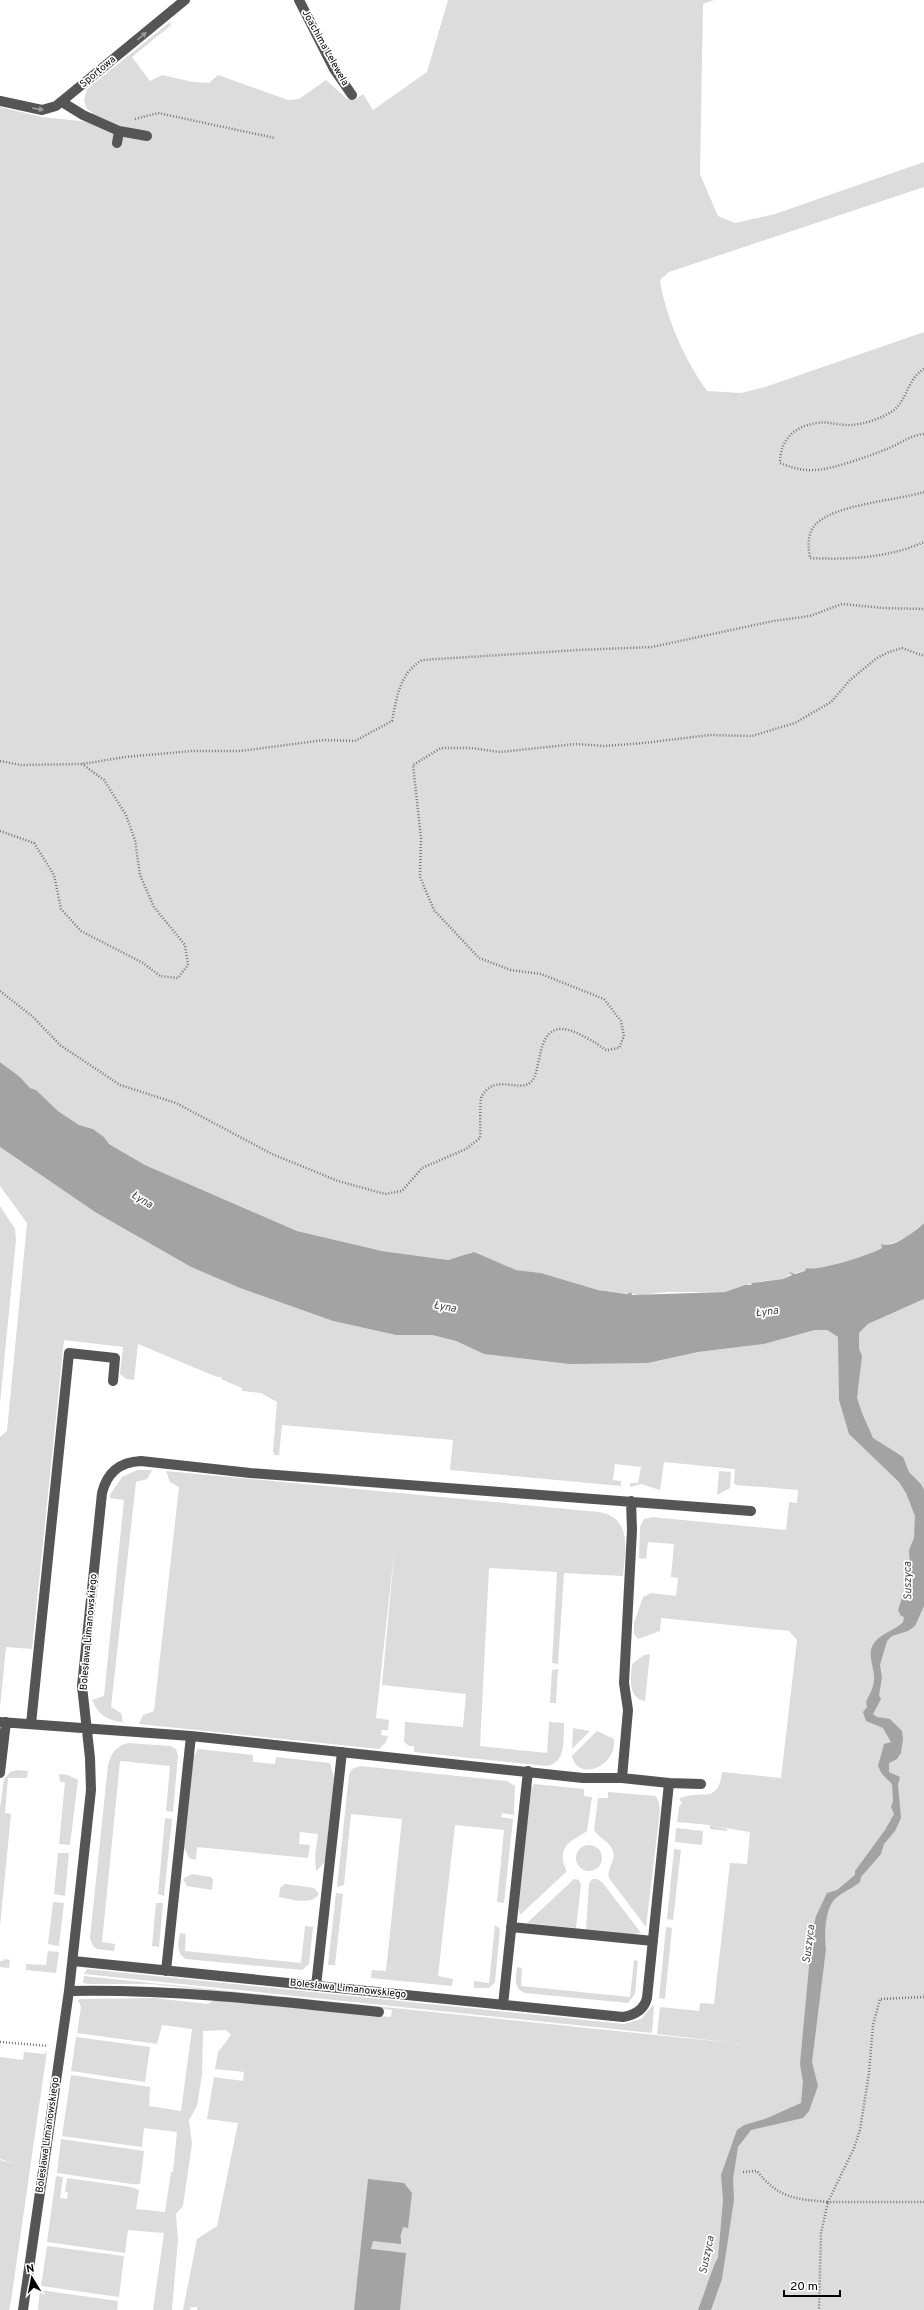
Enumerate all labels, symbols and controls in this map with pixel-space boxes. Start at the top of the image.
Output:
street label: Joachima Lelewela [299,8,351,88]
one-way arrow [137,31,147,40]
street label: Sportowa [77,53,119,91]
one-way arrow [32,106,44,112]
water label: Łyna [129,1188,156,1212]
water label: Łyna [433,1298,458,1316]
water label: Łyna [755,1304,779,1320]
water label: Suszyca [901,1561,915,1600]
street label: Bolesława Limanowskiego [77,1573,101,1691]
water label: Suszyca [800,1924,818,1964]
street label: Bolesława Limanowskiego [289,1976,407,2002]
street label: Bolesława Limanowskiego [33,2076,63,2194]
water label: Suszyca [696,2234,718,2275]
north arrow [12,2258,52,2298]
text: N [25,2262,36,2277]
scale bar [784,2272,840,2298]
text: 20 m [790,2279,818,2295]

